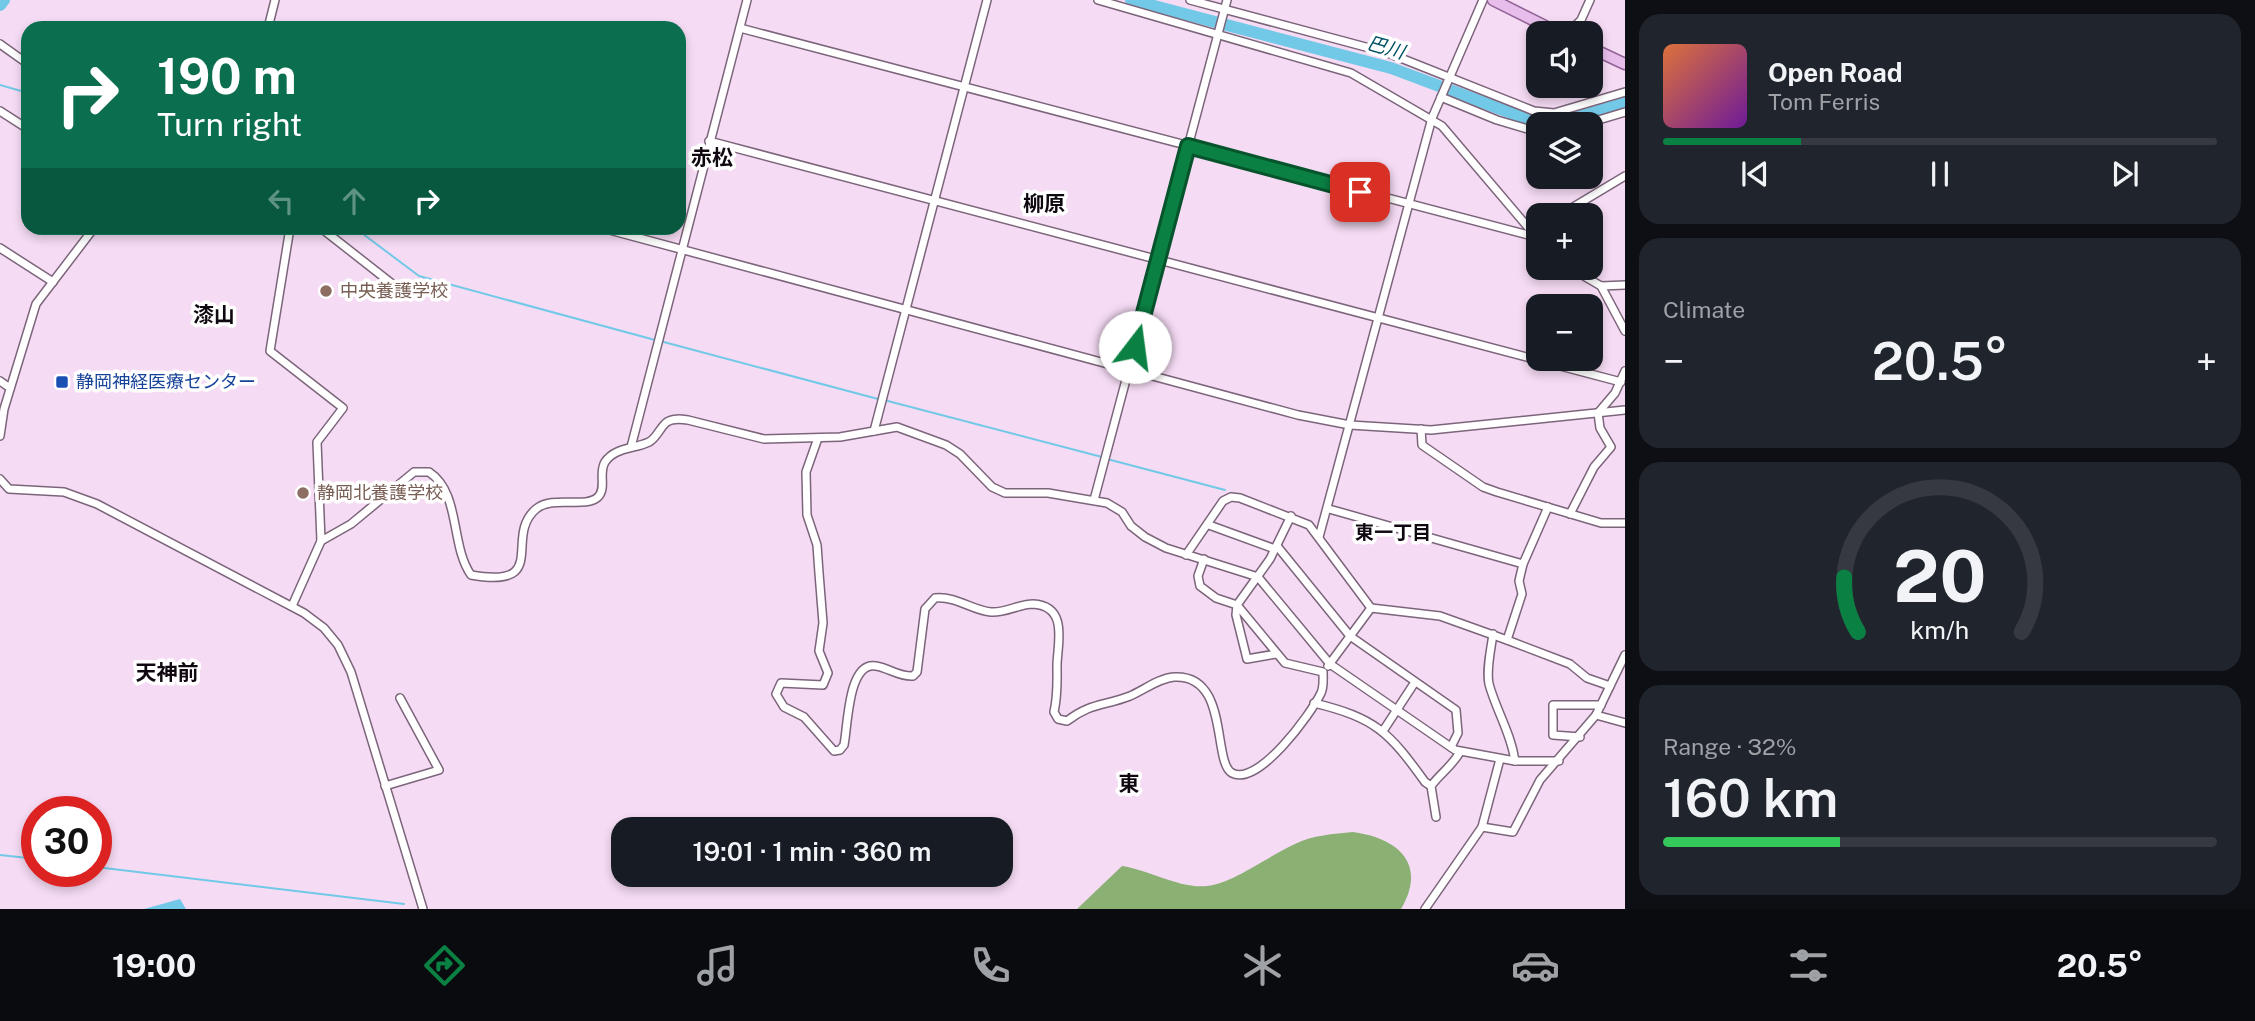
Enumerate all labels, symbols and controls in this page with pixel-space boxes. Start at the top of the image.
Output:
map controls [1526,21,1603,371]
button: sound [1526,21,1603,98]
water label: 巴川 [1365,31,1409,63]
text: 190 m [157,47,297,105]
icon: right [42,49,133,140]
text: Open Road [1768,57,1903,88]
text: Tom Ferris [1768,88,1880,115]
text: Turn right [157,106,302,143]
button: layers [1526,112,1603,189]
district label: 赤松 [691,145,733,170]
icon: previous [1736,155,1774,193]
icon: pause [1921,155,1959,193]
icon: next [2106,155,2144,193]
pin [1330,162,1390,222]
icon: arrive [1341,173,1379,211]
icon: left [262,182,300,220]
icon: ahead [335,182,373,220]
icon: right [408,182,446,220]
district label: 柳原 [1023,191,1065,216]
button: + [1526,203,1603,280]
place label: 中央養護学校 [340,280,448,301]
marker: 中央養護学校 [318,283,334,299]
button: − [1526,294,1603,371]
text: Climate [1663,296,1745,323]
district label: 漆山 [193,302,235,327]
position arrow [1098,310,1172,384]
text: 20.5° [1872,331,2008,392]
text: − [1663,339,1684,384]
text: + [2196,339,2217,384]
place label: 静岡神経医療センター [76,371,256,392]
marker: 静岡神経医療センター [54,374,70,390]
place label: 静岡北養護学校 [317,482,443,503]
marker: 静岡北養護学校 [295,485,311,501]
district label: 東一丁目 [1355,521,1431,543]
text: 20 [1893,534,1987,619]
text: km/h [1911,615,1969,645]
district label: 天神前 [136,660,199,685]
text: Range · 32% [1663,733,1796,760]
text: 160 km [1663,768,1838,829]
district label: 東 [1119,771,1140,796]
speed limit sign: 30 [21,796,112,887]
text: 19:01 · 1 min · 360 m [693,836,931,867]
icon: directions [420,941,469,990]
icon: music [693,941,742,990]
icon: phone [966,941,1015,990]
icon: climate [1238,941,1287,990]
icon: car [1511,941,1560,990]
icon: filters [1784,941,1833,990]
text: 19:00 [112,947,196,984]
text: 20.5° [2057,947,2143,984]

